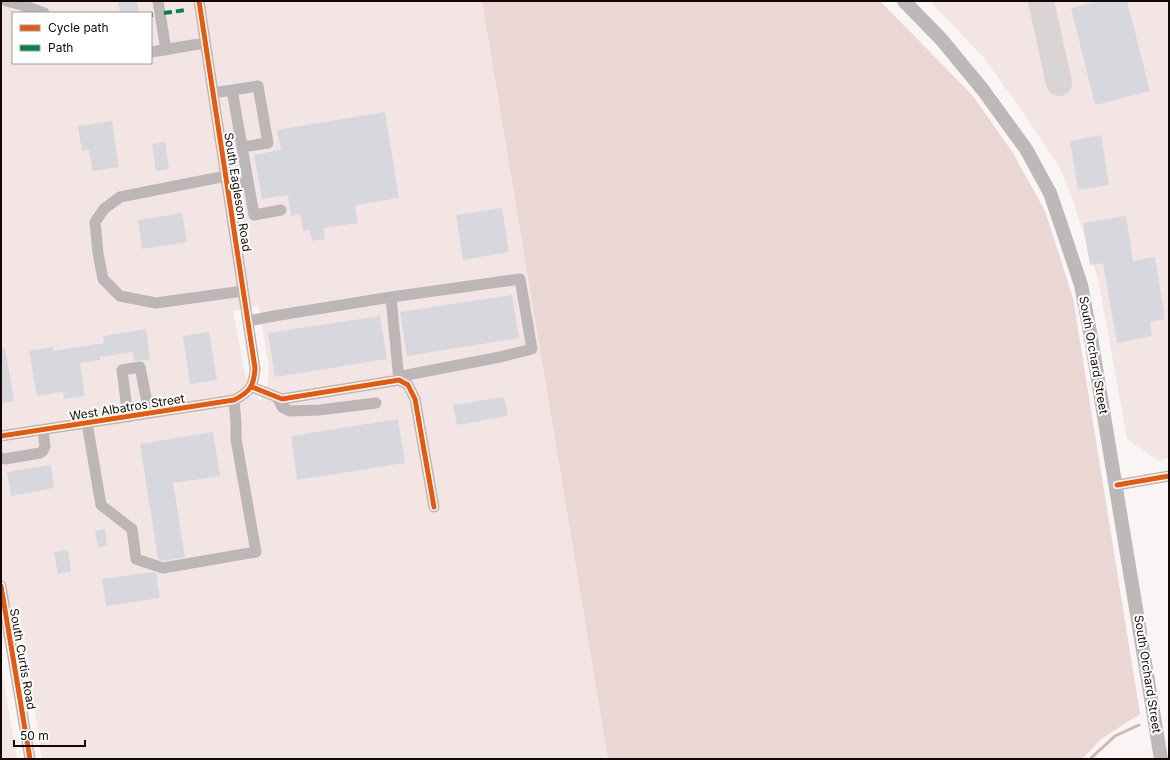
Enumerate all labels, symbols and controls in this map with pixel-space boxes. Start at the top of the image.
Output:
legend [12,12,152,64]
text: Cycle path [48,20,109,35]
text: Path [48,40,73,55]
street label: South Eagleson Road [221,131,255,253]
street label: South Orchard Street [1076,295,1112,415]
street label: West Albatros Street [68,390,186,424]
street label: South Curtis Road [7,607,39,711]
street label: South Orchard Street [1131,614,1165,734]
scale bar [14,722,85,748]
text: 50 m [20,728,49,743]

